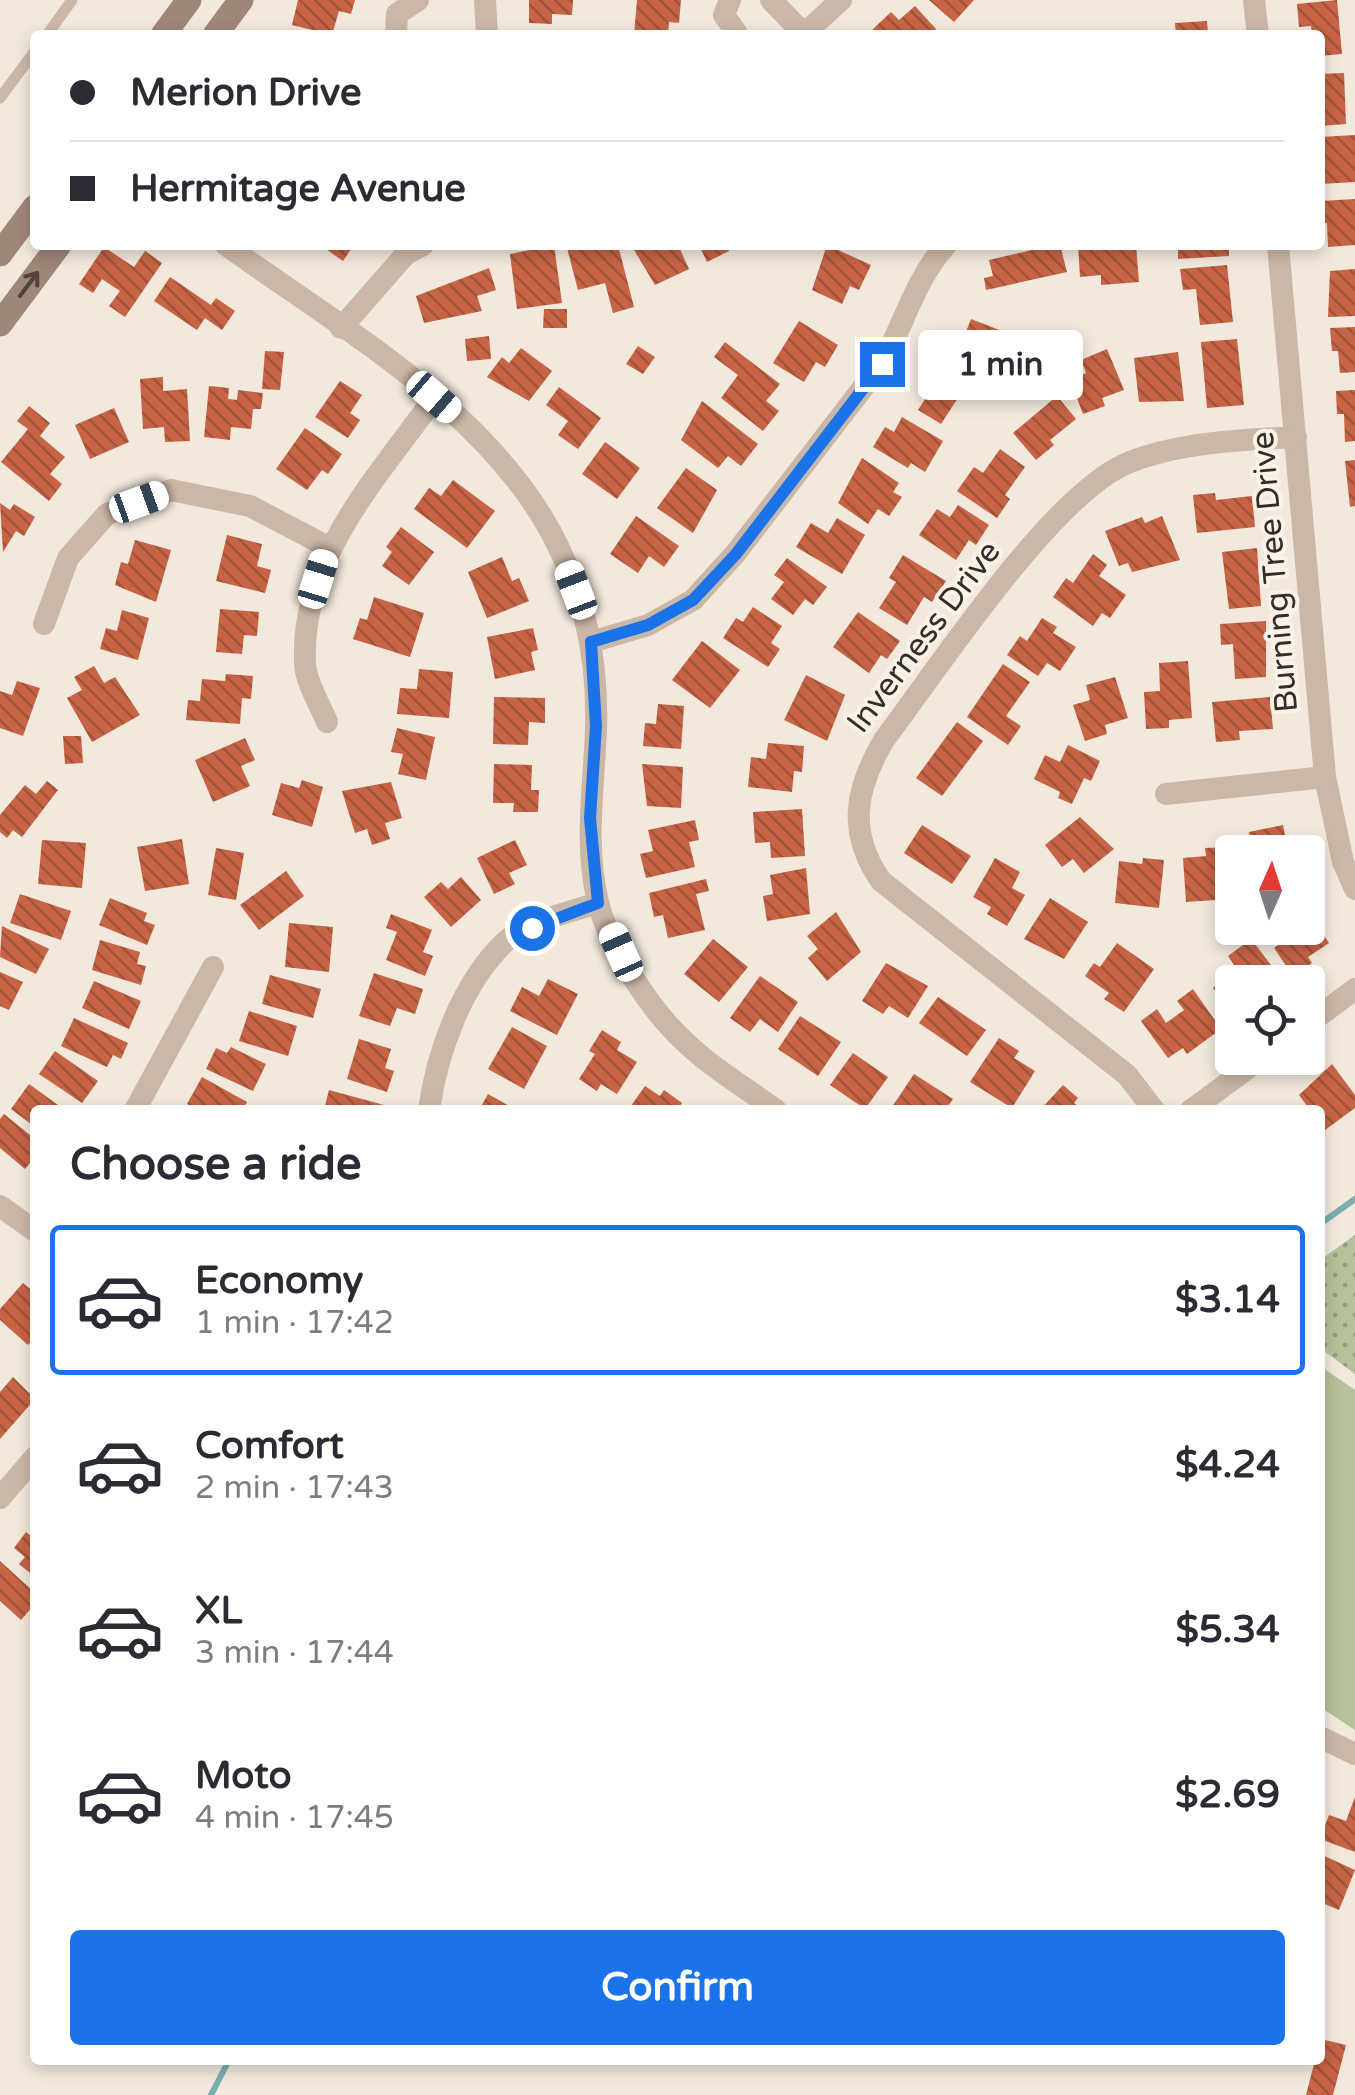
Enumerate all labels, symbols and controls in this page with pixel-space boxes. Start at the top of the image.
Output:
text: Merion Drive [130,70,361,116]
text: Hermitage Avenue [130,166,466,212]
one-way arrow [19,271,40,298]
callout: 1 min [917,329,1082,399]
route end [860,342,905,387]
text: 1 min [958,346,1043,384]
car [402,366,466,428]
street label: Burning Tree Drive [1244,430,1306,714]
car [106,478,172,526]
street label: Inverness Drive [839,533,1009,741]
car [295,546,341,612]
car [551,557,601,623]
north arrow [1215,835,1325,945]
map controls [1215,835,1325,1075]
route start [510,906,555,951]
car [595,918,647,986]
button: locate [1215,965,1325,1075]
text: Choose a ride [70,1138,361,1192]
icon: car [75,1255,165,1345]
text: Economy [195,1258,363,1304]
text: $3.14 [1175,1277,1280,1323]
text: 1 min · 17:42 [195,1304,394,1342]
icon: car [75,1420,165,1510]
text: Comfort [195,1423,344,1469]
text: $4.24 [1175,1442,1280,1488]
text: 2 min · 17:43 [195,1469,394,1507]
icon: car [75,1585,165,1675]
text: XL [195,1588,242,1634]
text: $5.34 [1175,1607,1280,1653]
text: 3 min · 17:44 [195,1634,394,1672]
icon: car [75,1750,165,1840]
text: Moto [195,1753,291,1799]
text: $2.69 [1175,1772,1280,1818]
text: 4 min · 17:45 [195,1799,394,1837]
button: Confirm [70,1930,1285,2045]

